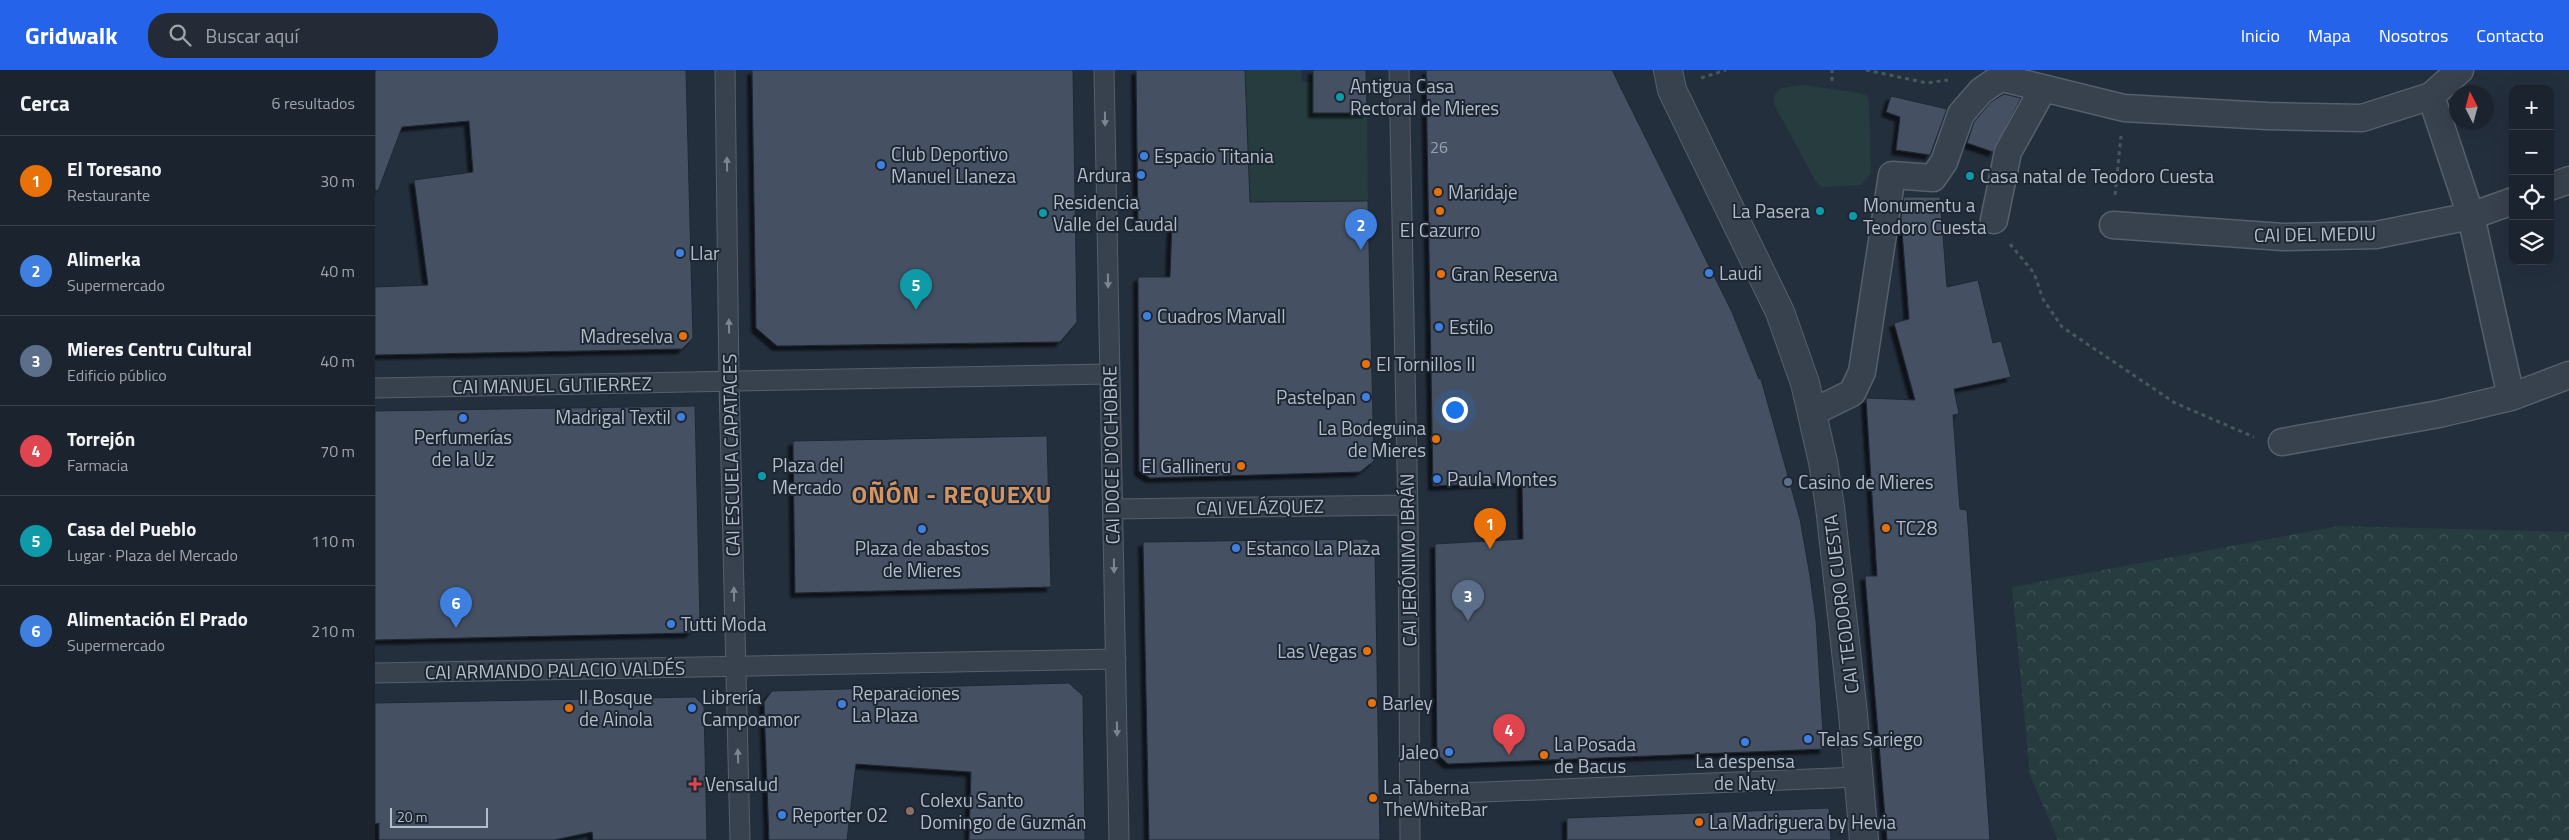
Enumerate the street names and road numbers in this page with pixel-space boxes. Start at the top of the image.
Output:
street label: CAI DEL MEDIU [2254,218,2376,249]
street label: CAI ESCUELA CAPATACES [714,353,747,557]
street label: CAI DOCE D'OCHOBRE [1094,365,1127,545]
street label: CAI MANUEL GUTIERREZ [452,368,652,401]
street label: CAI JERÓNIMO IBRÁN [1391,473,1424,647]
street label: CAI VELÁZQUEZ [1196,491,1324,522]
street label: CAI TEODORO CUESTA [1815,513,1866,695]
street label: CAI ARMANDO PALACIO VALDÉS [424,653,685,686]

